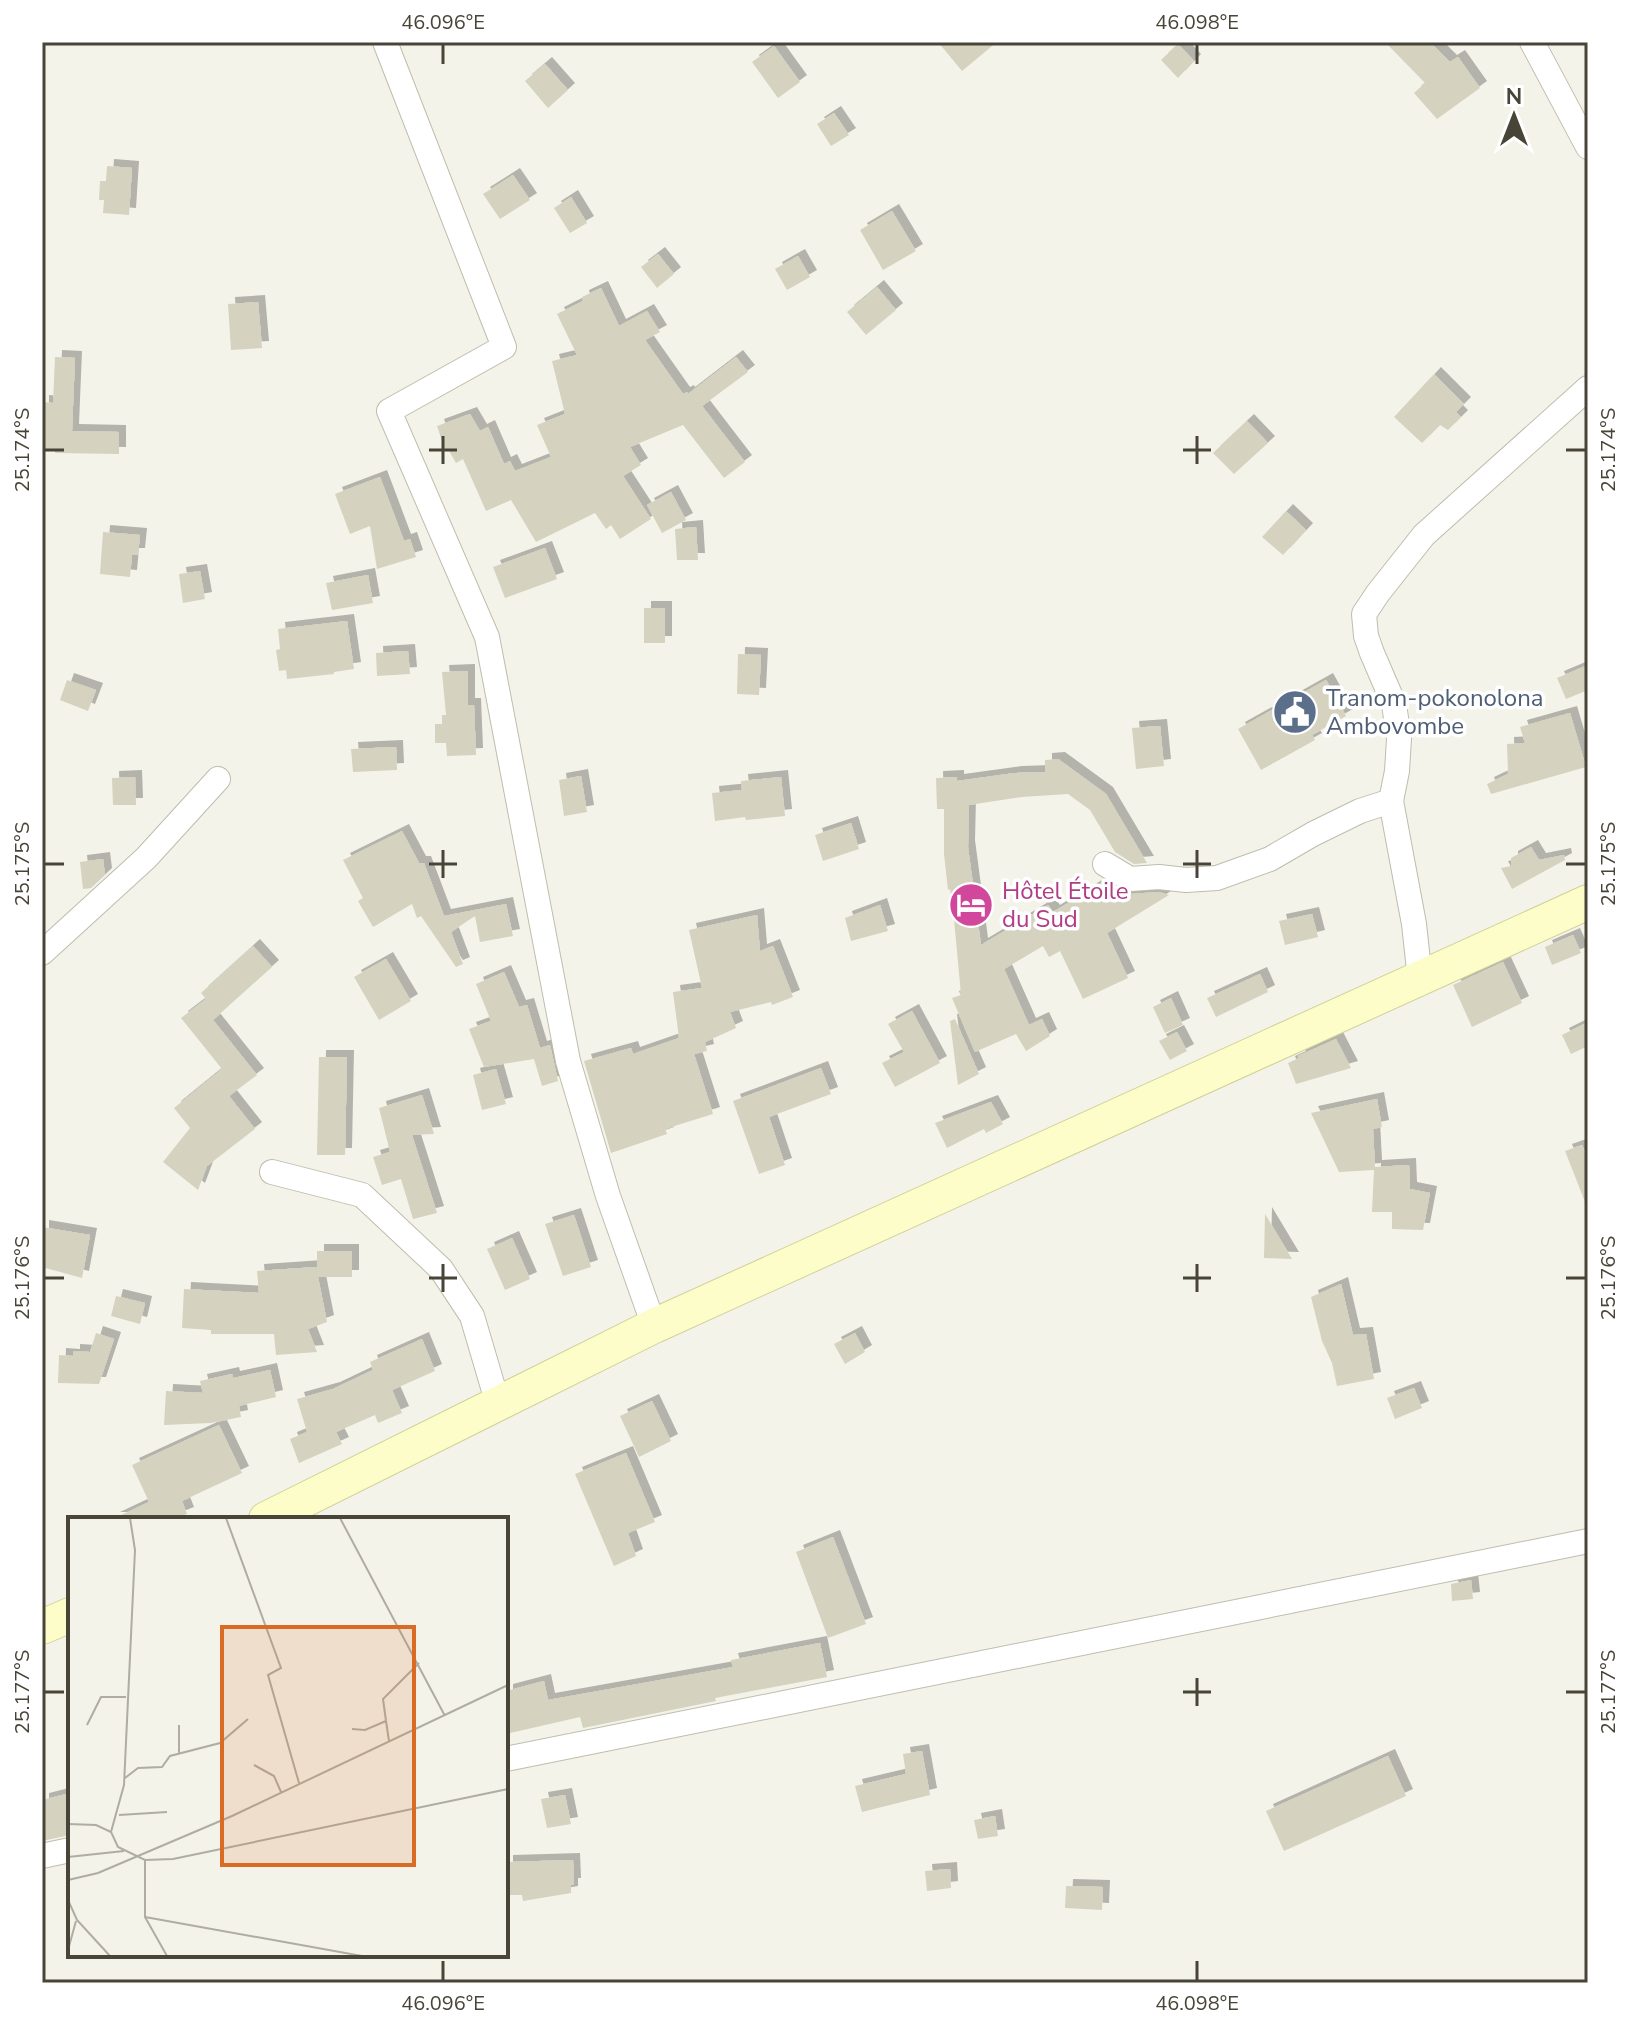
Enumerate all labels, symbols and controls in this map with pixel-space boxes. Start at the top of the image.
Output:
text: 46.096°E [401,9,485,36]
text: 46.098°E [1155,9,1239,36]
north arrow [1474,76,1554,156]
text: N [1506,82,1522,112]
text: 25.174°S [9,408,36,492]
text: 25.174°S [1595,408,1622,492]
place label: Tranom-pokonolona Ambovombe [1326,682,1544,742]
public building icon: Tranom-pokonolona Ambovombe [1271,688,1319,736]
text: 25.175°S [9,822,36,906]
text: 25.175°S [1595,822,1622,906]
place label: Hôtel Étoile du Sud [1002,875,1129,935]
hotel icon: Hôtel Étoile du Sud [947,881,995,929]
text: 25.176°S [9,1236,36,1320]
text: 25.176°S [1595,1236,1622,1320]
inset map [68,1517,508,1957]
text: 25.177°S [9,1650,36,1734]
text: 25.177°S [1595,1650,1622,1734]
text: 46.096°E [401,1990,485,2017]
text: 46.098°E [1155,1990,1239,2017]

